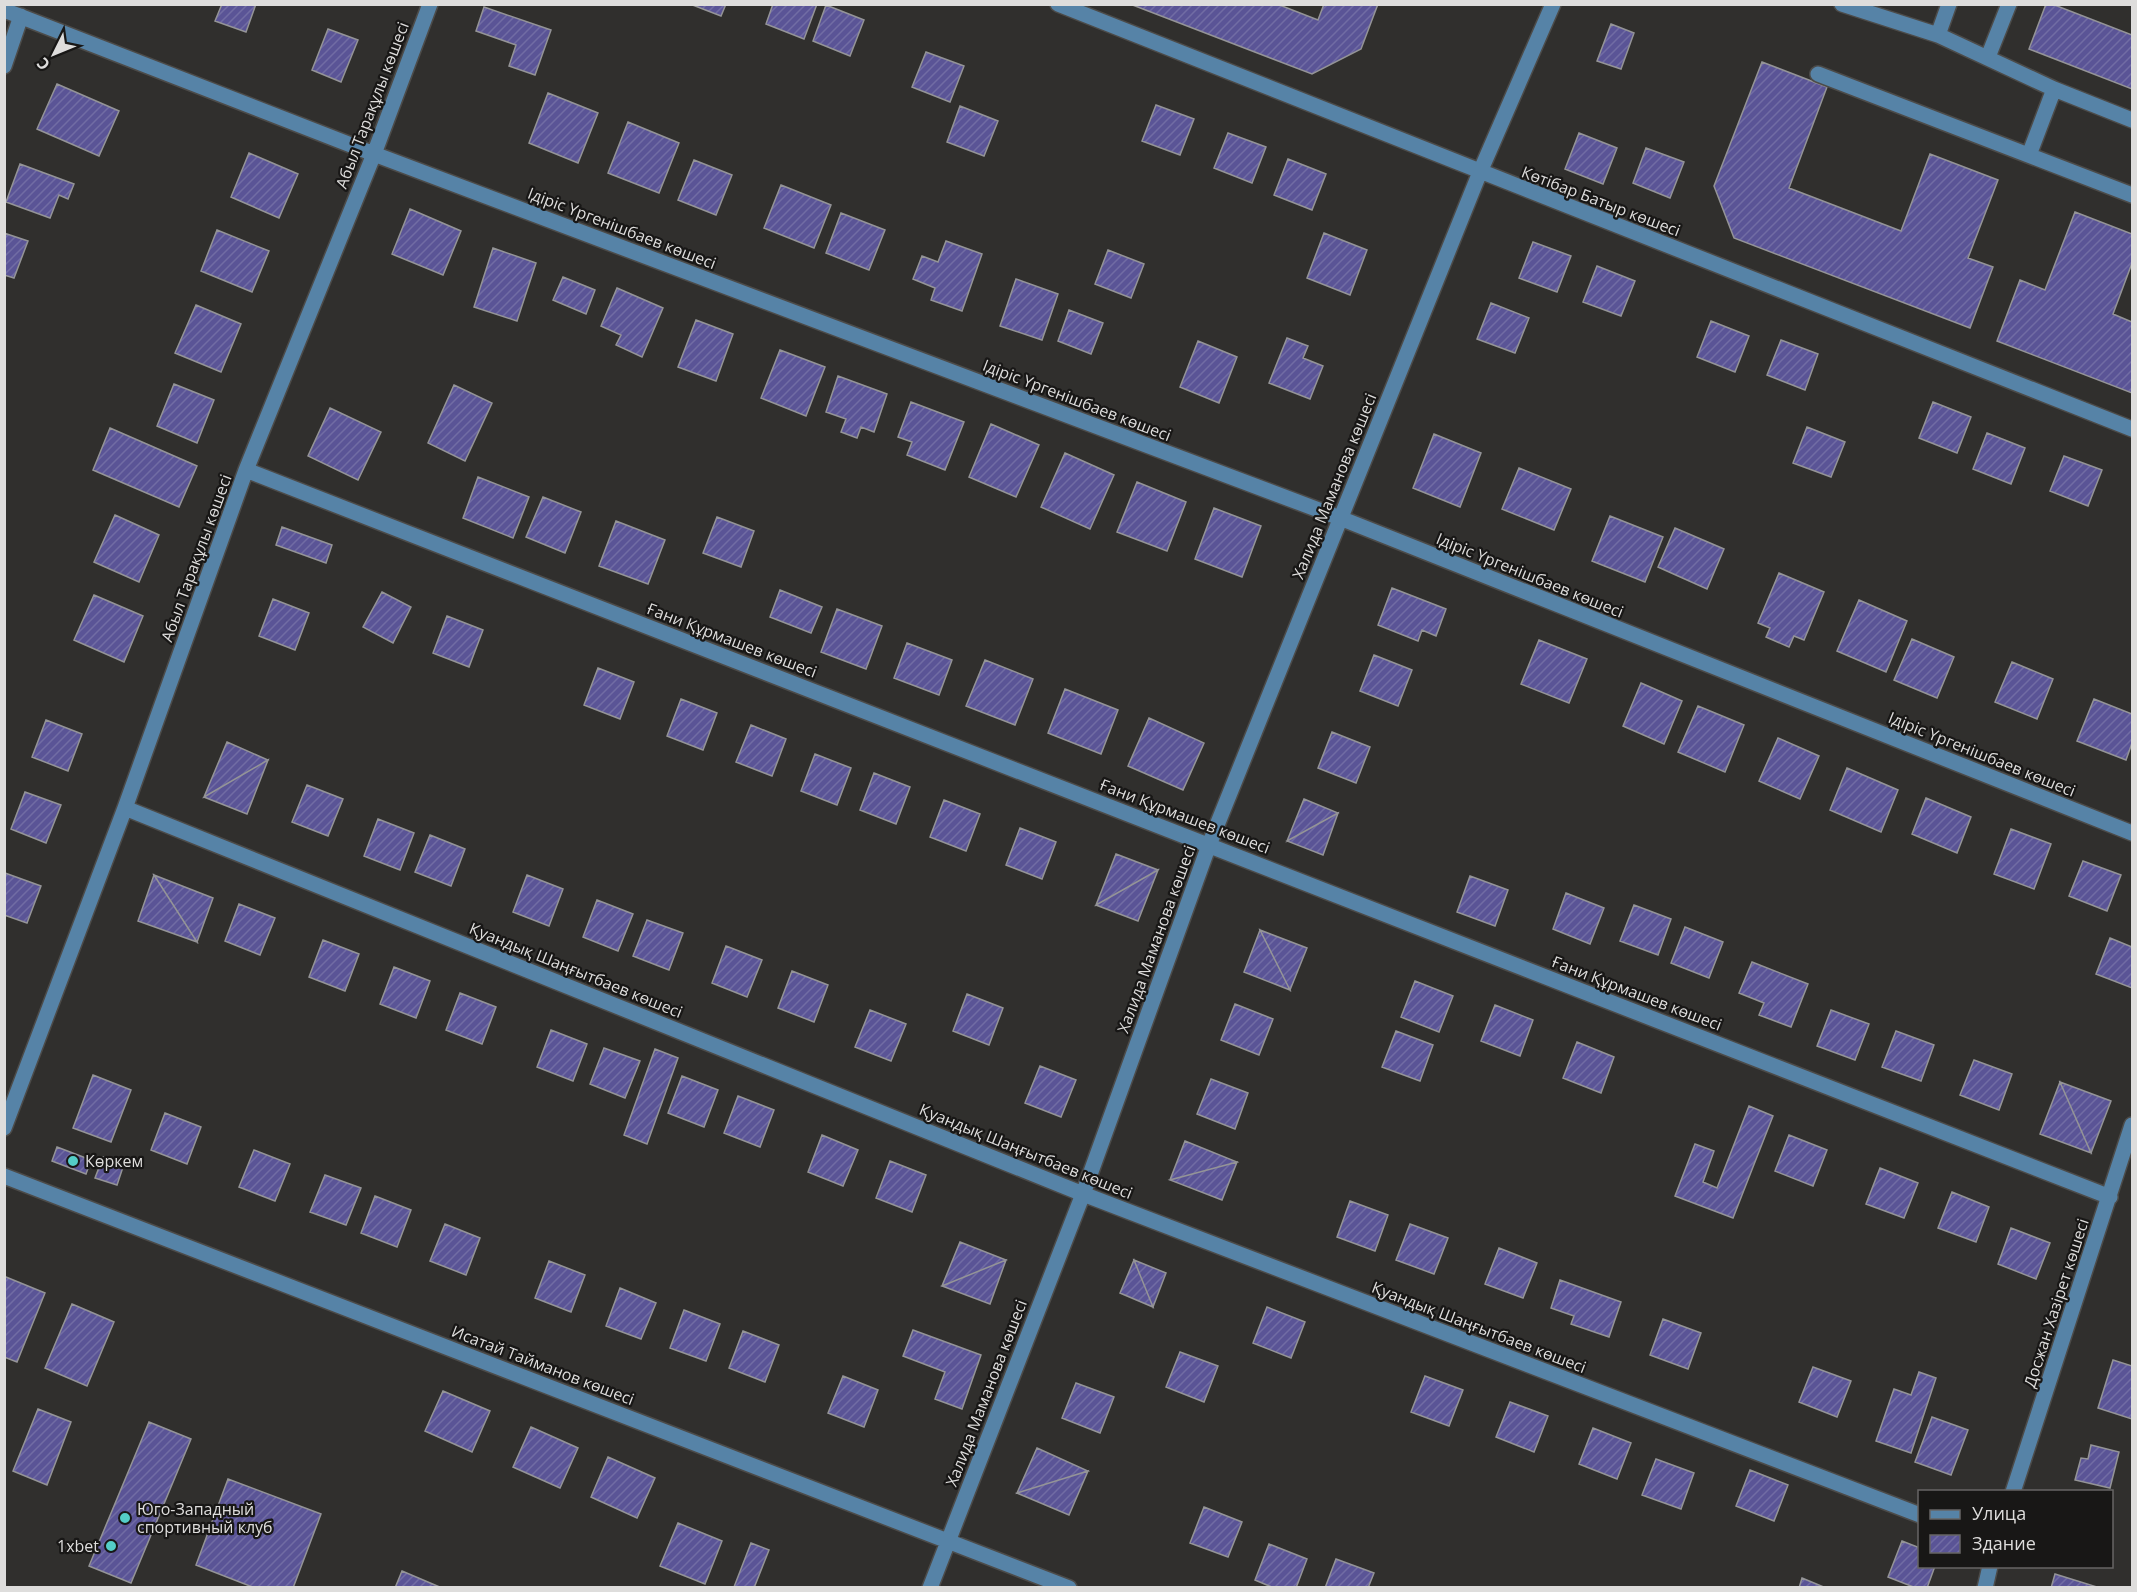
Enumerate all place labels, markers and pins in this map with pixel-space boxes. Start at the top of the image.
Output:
place label: Көркем [85,1150,143,1172]
marker: Көркем [66,1154,80,1168]
place label: Юго-Западный спортивный клуб [137,1498,273,1538]
marker: Юго-Западный спортивный клуб [118,1511,132,1525]
place label: 1xbet [57,1535,99,1557]
marker: 1xbet [104,1539,118,1553]

